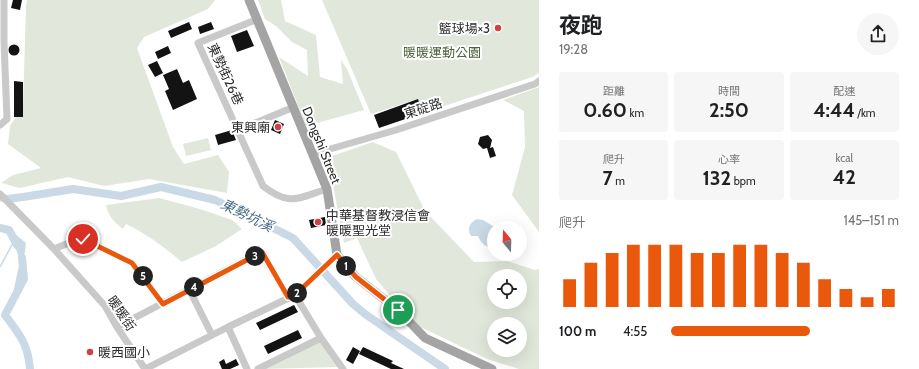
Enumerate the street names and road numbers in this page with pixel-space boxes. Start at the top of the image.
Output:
street label: 東勢街26巷 [205,41,247,107]
street label: 東碇路 [402,94,444,122]
street label: Dongshi Street [299,104,345,186]
street label: 暖暖街 [104,292,140,334]

